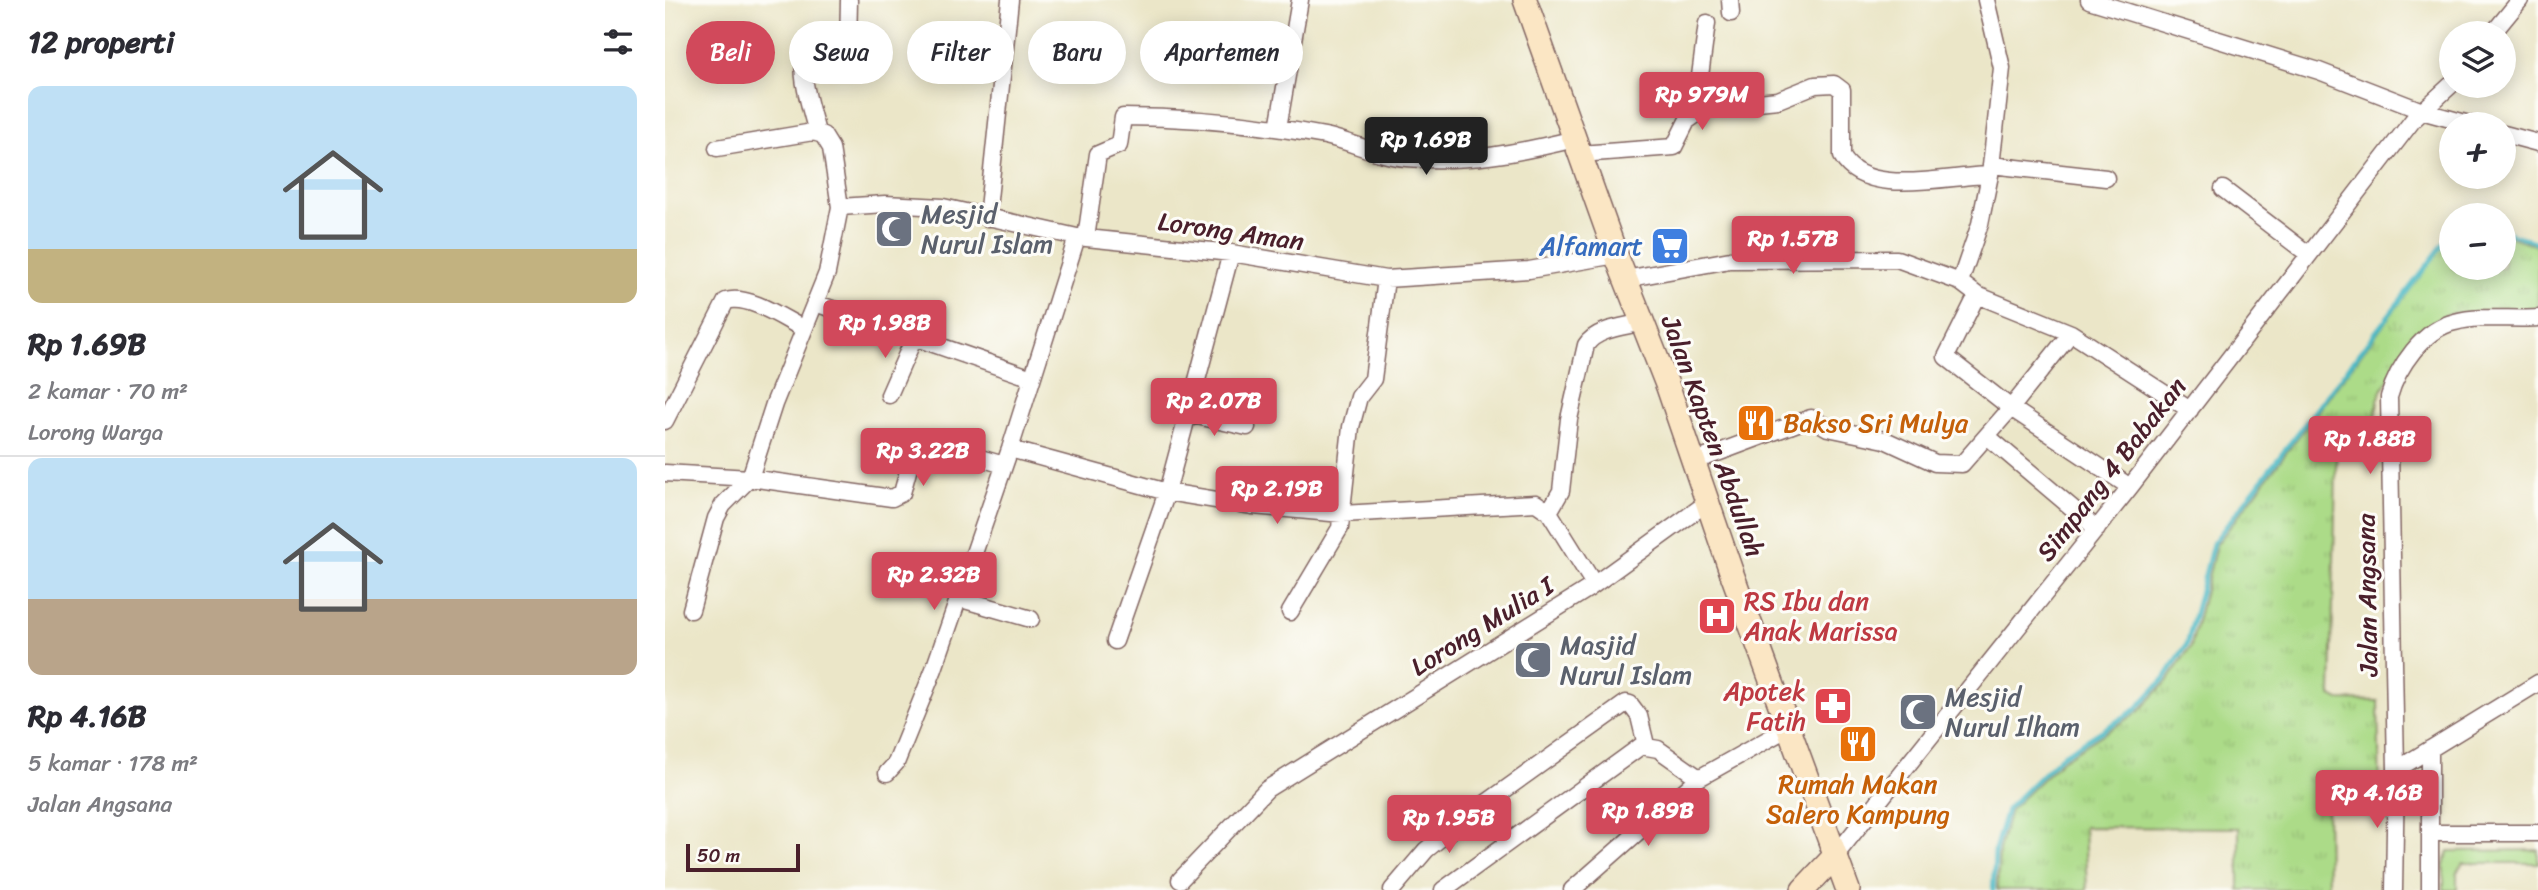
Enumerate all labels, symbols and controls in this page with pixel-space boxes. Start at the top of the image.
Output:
text: 12 properti [28,15,174,69]
chip: Beli [686,21,775,84]
chip: Sewa [789,21,893,84]
chip: Filter [907,21,1014,84]
chip: Baru [1028,21,1126,84]
chip: Apartemen [1140,21,1303,84]
map controls [2439,21,2516,280]
button: layers [2439,21,2516,98]
icon: filters [599,23,637,61]
pin: Rp 979M [1637,72,1767,132]
text: Rp 979M [1655,74,1749,115]
button: + [2439,112,2516,189]
pin: Rp 1.69B [1354,118,1498,177]
text: Rp 1.69B [1381,119,1471,160]
icon: home [270,132,396,258]
place label: Mesjid Nurul Islam [921,191,1053,267]
street label: Lorong Aman [1155,198,1307,264]
button: − [2439,203,2516,280]
mosque icon: Mesjid Nurul Islam [873,208,915,250]
pin: Rp 1.57B [1721,216,1865,276]
text: Rp 1.57B [1748,218,1838,259]
place label: Alfamart [1538,223,1643,269]
supermarket icon: Alfamart [1649,225,1691,267]
pin: Rp 1.98B [813,300,957,360]
text: Rp 1.98B [839,302,931,343]
street label: Jalan Kapten Abdullah [1647,308,1778,564]
text: Rp 1.69B [28,317,146,371]
street label: Simpang 4 Babakan [2024,366,2198,572]
text: 2 kamar · 70 m² [28,371,188,412]
pin: Rp 2.07B [1142,378,1286,438]
text: Rp 2.07B [1167,380,1261,421]
place label: Bakso Sri Mulya [1783,400,1969,446]
restaurant icon: Bakso Sri Mulya [1735,402,1777,444]
text: Lorong Warga [28,412,163,453]
pin: Rp 1.88B [2298,416,2442,476]
text: Rp 1.88B [2324,418,2416,459]
pin: Rp 3.22B [851,428,995,488]
text: Rp 3.22B [877,430,969,471]
pin: Rp 2.19B [1205,466,1349,526]
text: Rp 2.19B [1232,468,1322,509]
icon: home [270,504,396,630]
street label: Jalan Angsana [2343,512,2391,678]
pin: Rp 2.32B [862,552,1006,612]
text: Rp 2.32B [888,554,980,595]
street label: Lorong Mulia I [1401,562,1565,689]
place label: RS Ibu dan Anak Marissa [1743,578,1898,654]
hospital icon: RS Ibu dan Anak Marissa [1696,595,1738,637]
place label: Masjid Nurul Islam [1560,622,1692,698]
mosque icon: Masjid Nurul Islam [1512,639,1554,681]
place label: Apotek Fatih [1722,668,1806,744]
place label: Mesjid Nurul Ilham [1945,674,2080,750]
pharmacy icon: Apotek Fatih [1812,685,1854,727]
text: Rp 4.16B [28,689,147,743]
mosque icon: Mesjid Nurul Ilham [1897,691,1939,733]
restaurant icon: Rumah Makan Salero Kampung [1837,723,1879,765]
text: 5 kamar · 178 m² [28,743,198,784]
place label: Rumah Makan Salero Kampung [1766,761,1950,837]
pin: Rp 4.16B [2305,770,2449,830]
text: Rp 4.16B [2332,772,2422,813]
text: Jalan Angsana [28,784,172,825]
pin: Rp 1.89B [1576,788,1720,848]
text: Rp 1.89B [1602,790,1694,831]
pin: Rp 1.95B [1377,796,1521,855]
text: Rp 1.95B [1403,797,1495,838]
text: 50 m [697,839,740,872]
scale bar [686,841,800,873]

